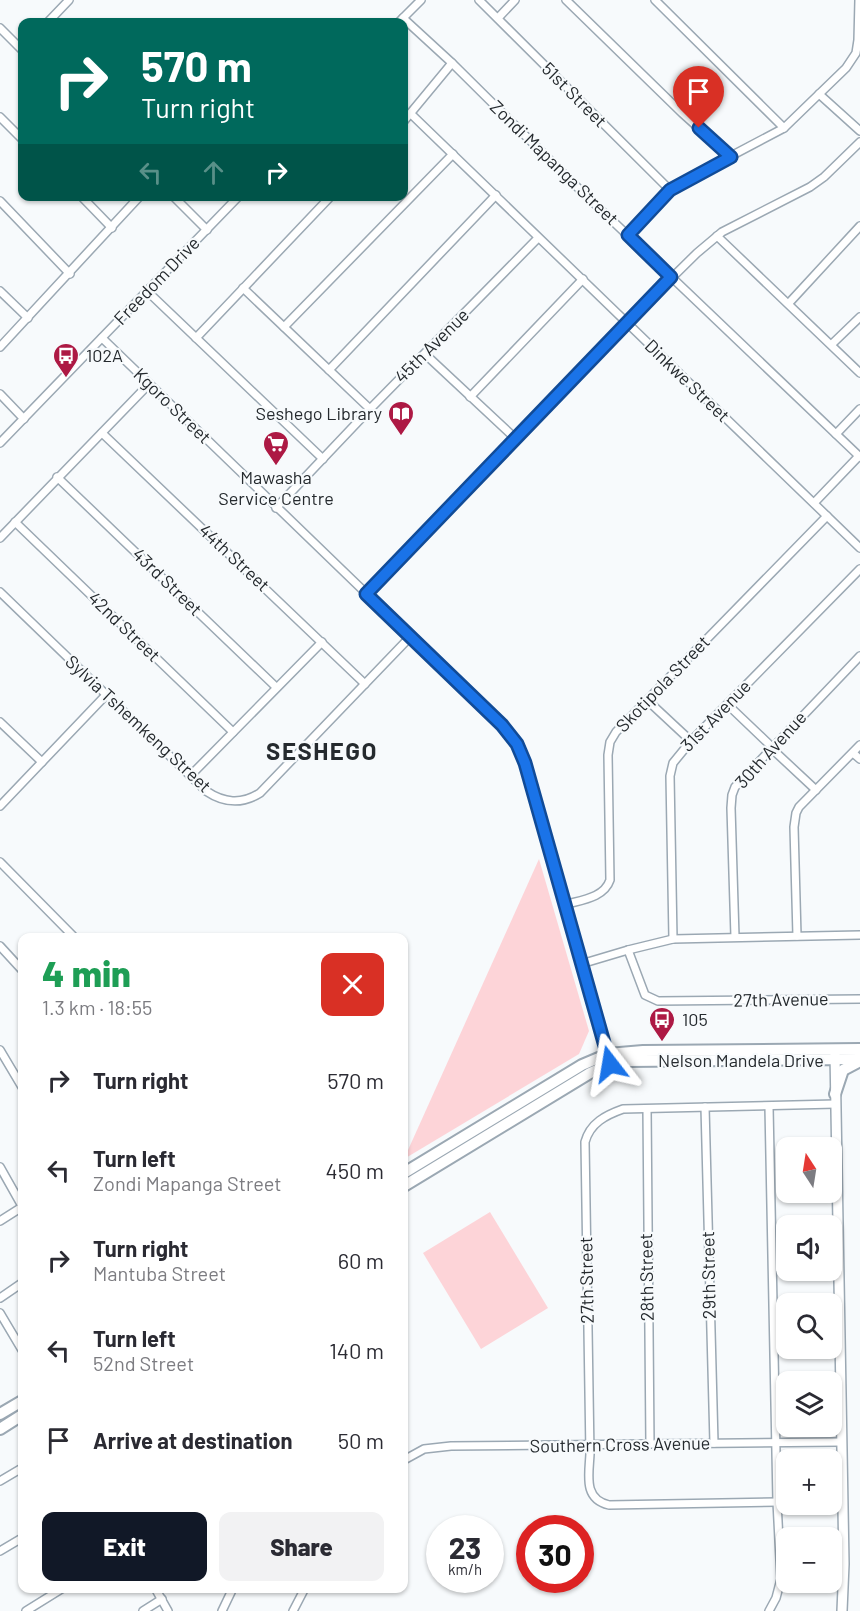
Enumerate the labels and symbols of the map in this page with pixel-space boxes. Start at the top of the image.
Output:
street label: 51st Street [538,57,612,131]
pin [673,66,724,128]
street label: Zondi Mapanga Street [486,95,623,229]
street label: Freedom Drive [109,232,204,329]
street label: 45th Avenue [389,303,473,387]
street label: Dinkwe Street [641,334,735,426]
bus stop icon: 102A [51,341,81,379]
place label: 102A [86,344,123,366]
street label: Kgoro Street [129,363,216,448]
library icon: Seshego Library [386,399,416,437]
place label: Seshego Library [255,402,382,424]
supermarket icon: Mawasha Service Centre [261,429,291,467]
place label: Mawasha Service Centre [218,466,334,509]
street label: 44th Street [195,519,275,596]
street label: 43rd Street [128,543,207,620]
street label: 42nd Street [84,587,165,666]
street label: Skotipola Street [611,630,714,736]
street label: Sylvia Tshemkeng Street [61,650,216,797]
street label: 31st Avenue [676,675,755,756]
street label: 30th Avenue [730,706,811,793]
district label: SESHEGO [266,736,378,765]
street label: 27th Avenue [733,987,829,1011]
bus stop icon: 105 [647,1005,677,1043]
place label: 105 [682,1008,708,1030]
position arrow [578,1032,642,1096]
street label: Nelson Mandela Drive [658,1049,824,1071]
north arrow [776,1137,842,1203]
street label: 29th Street [696,1231,720,1319]
street label: 28th Street [634,1233,658,1321]
street label: 27th Street [574,1236,598,1324]
street label: Southern Cross Avenue [530,1431,710,1457]
speed limit sign: 30 [516,1515,594,1593]

